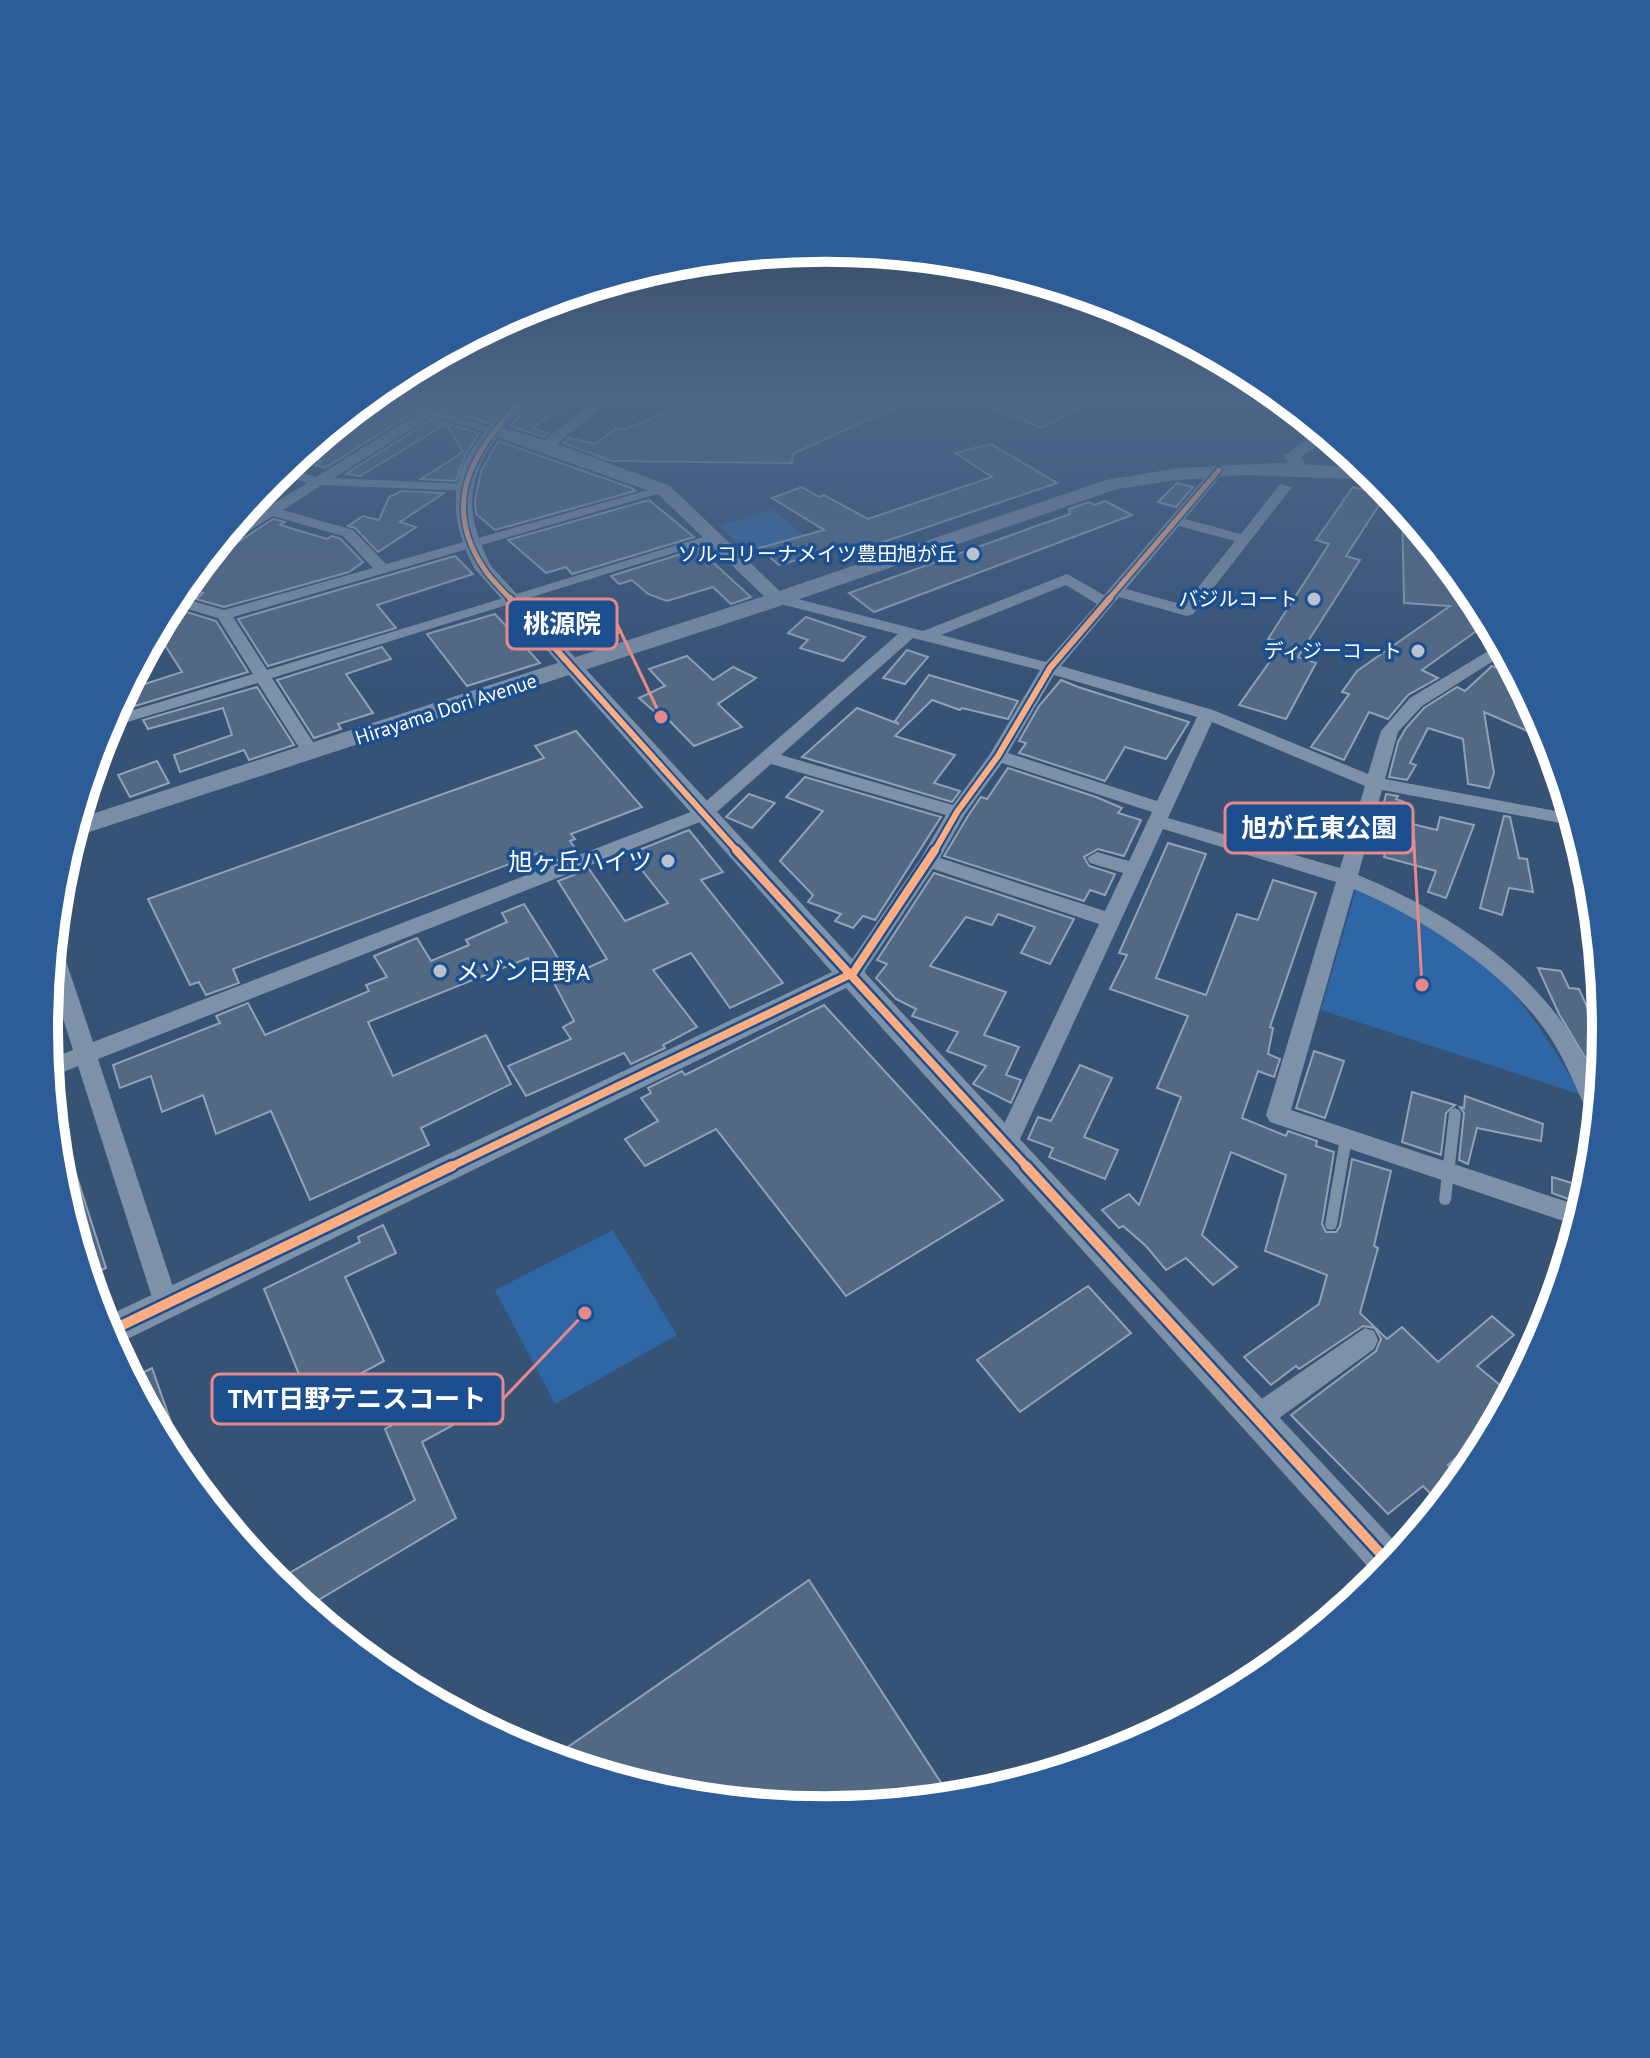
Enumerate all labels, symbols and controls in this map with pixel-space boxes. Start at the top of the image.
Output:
place label: ソルコリーナメイツ豊田旭が丘 [677,541,957,567]
marker: ソルコリーナメイツ豊田旭が丘 [964,545,982,563]
place label: バジルコート [1178,586,1298,612]
marker: バジルコート [1305,590,1323,608]
callout: 桃源院 [507,599,617,649]
text: 桃源院 [523,607,601,640]
place label: ディジーコート [1263,638,1402,664]
marker: ディジーコート [1409,642,1427,660]
street label: Hirayama Dori Avenue [352,667,540,751]
callout: 旭が丘東公園 [1225,803,1413,853]
text: 旭が丘東公園 [1241,811,1397,844]
place label: 旭ヶ丘ハイツ [508,846,652,877]
marker: 旭ヶ丘ハイツ [659,852,677,870]
place label: メゾン日野A [456,956,590,987]
marker: メゾン日野A [431,962,449,980]
callout: TMT日野テニスコート [212,1374,503,1424]
text: TMT日野テニスコート [228,1382,486,1415]

